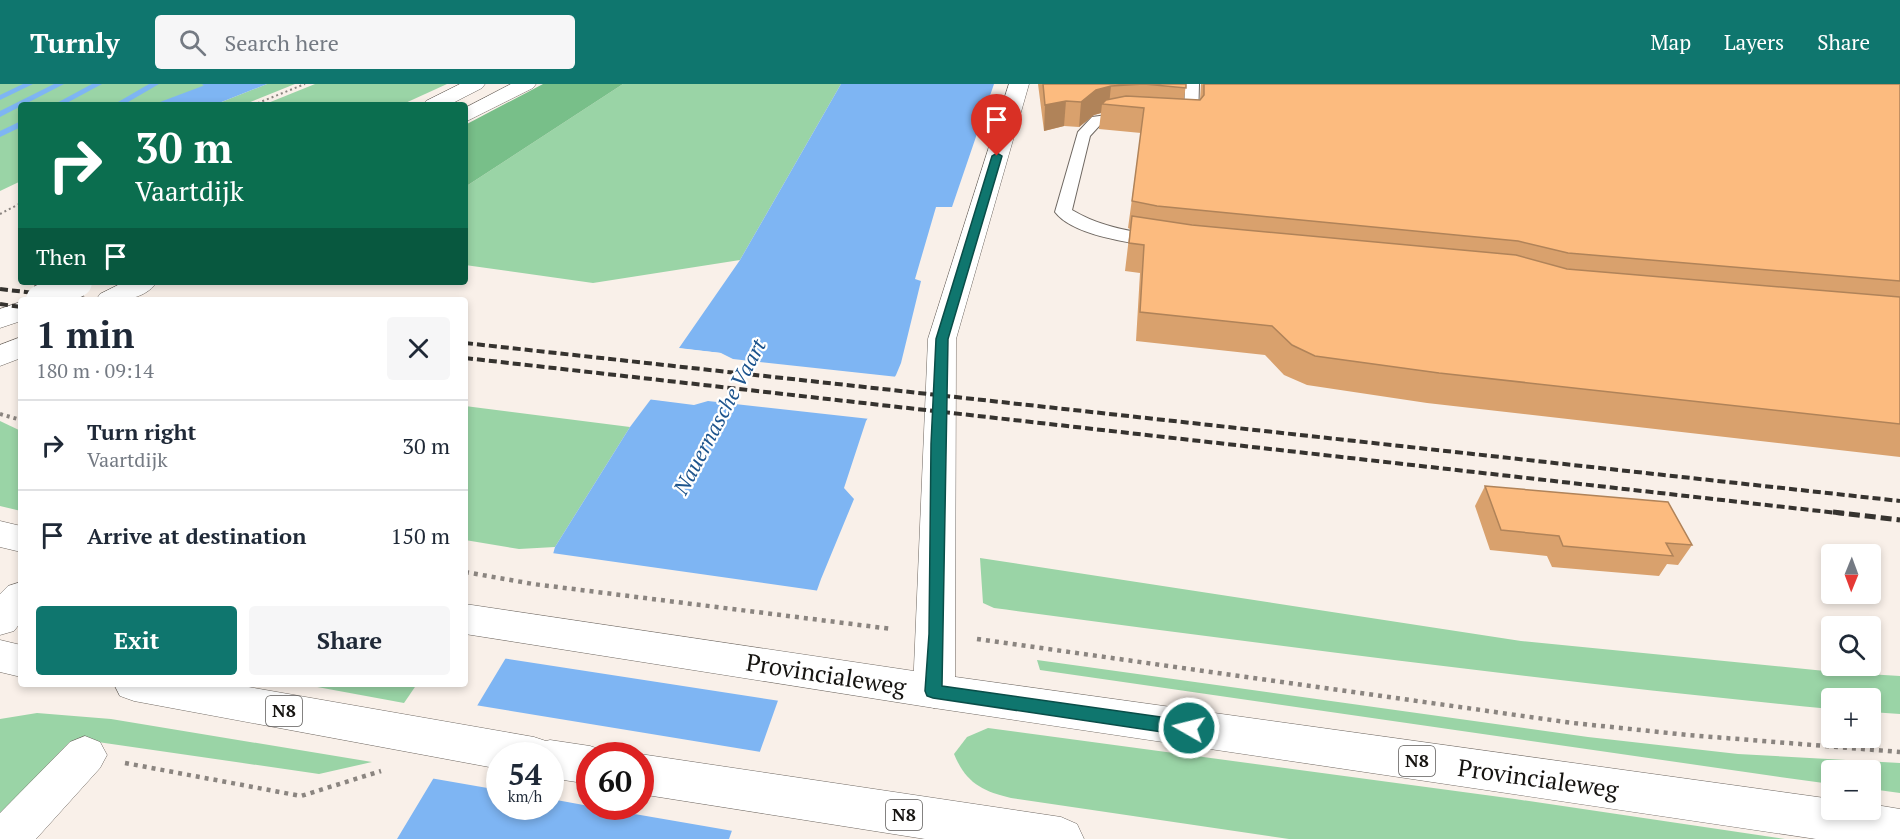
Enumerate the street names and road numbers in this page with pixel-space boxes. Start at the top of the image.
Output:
street label: Provincialeweg [744,646,909,703]
road number: N8 [266,696,302,726]
road number: N8 [1399,746,1435,776]
street label: Provincialeweg [1456,751,1621,805]
road number: N8 [886,800,922,830]

